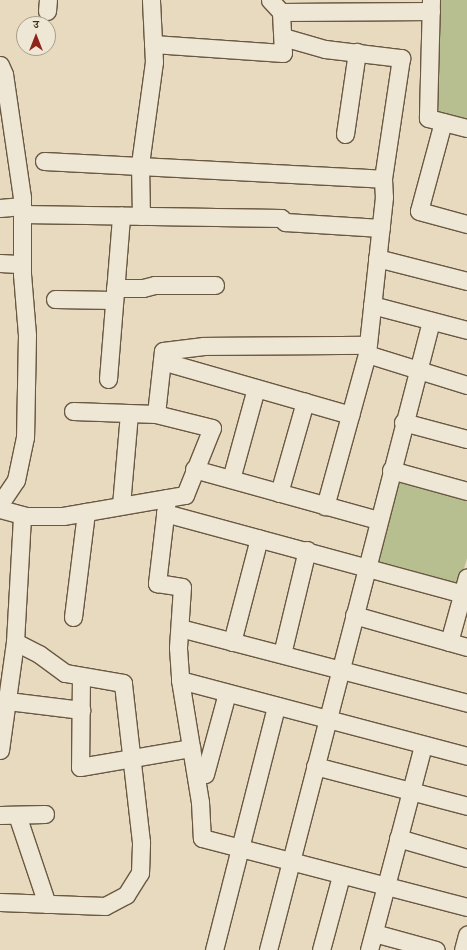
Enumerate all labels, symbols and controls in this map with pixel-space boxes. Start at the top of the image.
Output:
north arrow [16,16,56,56]
text: उ [33,17,39,32]

